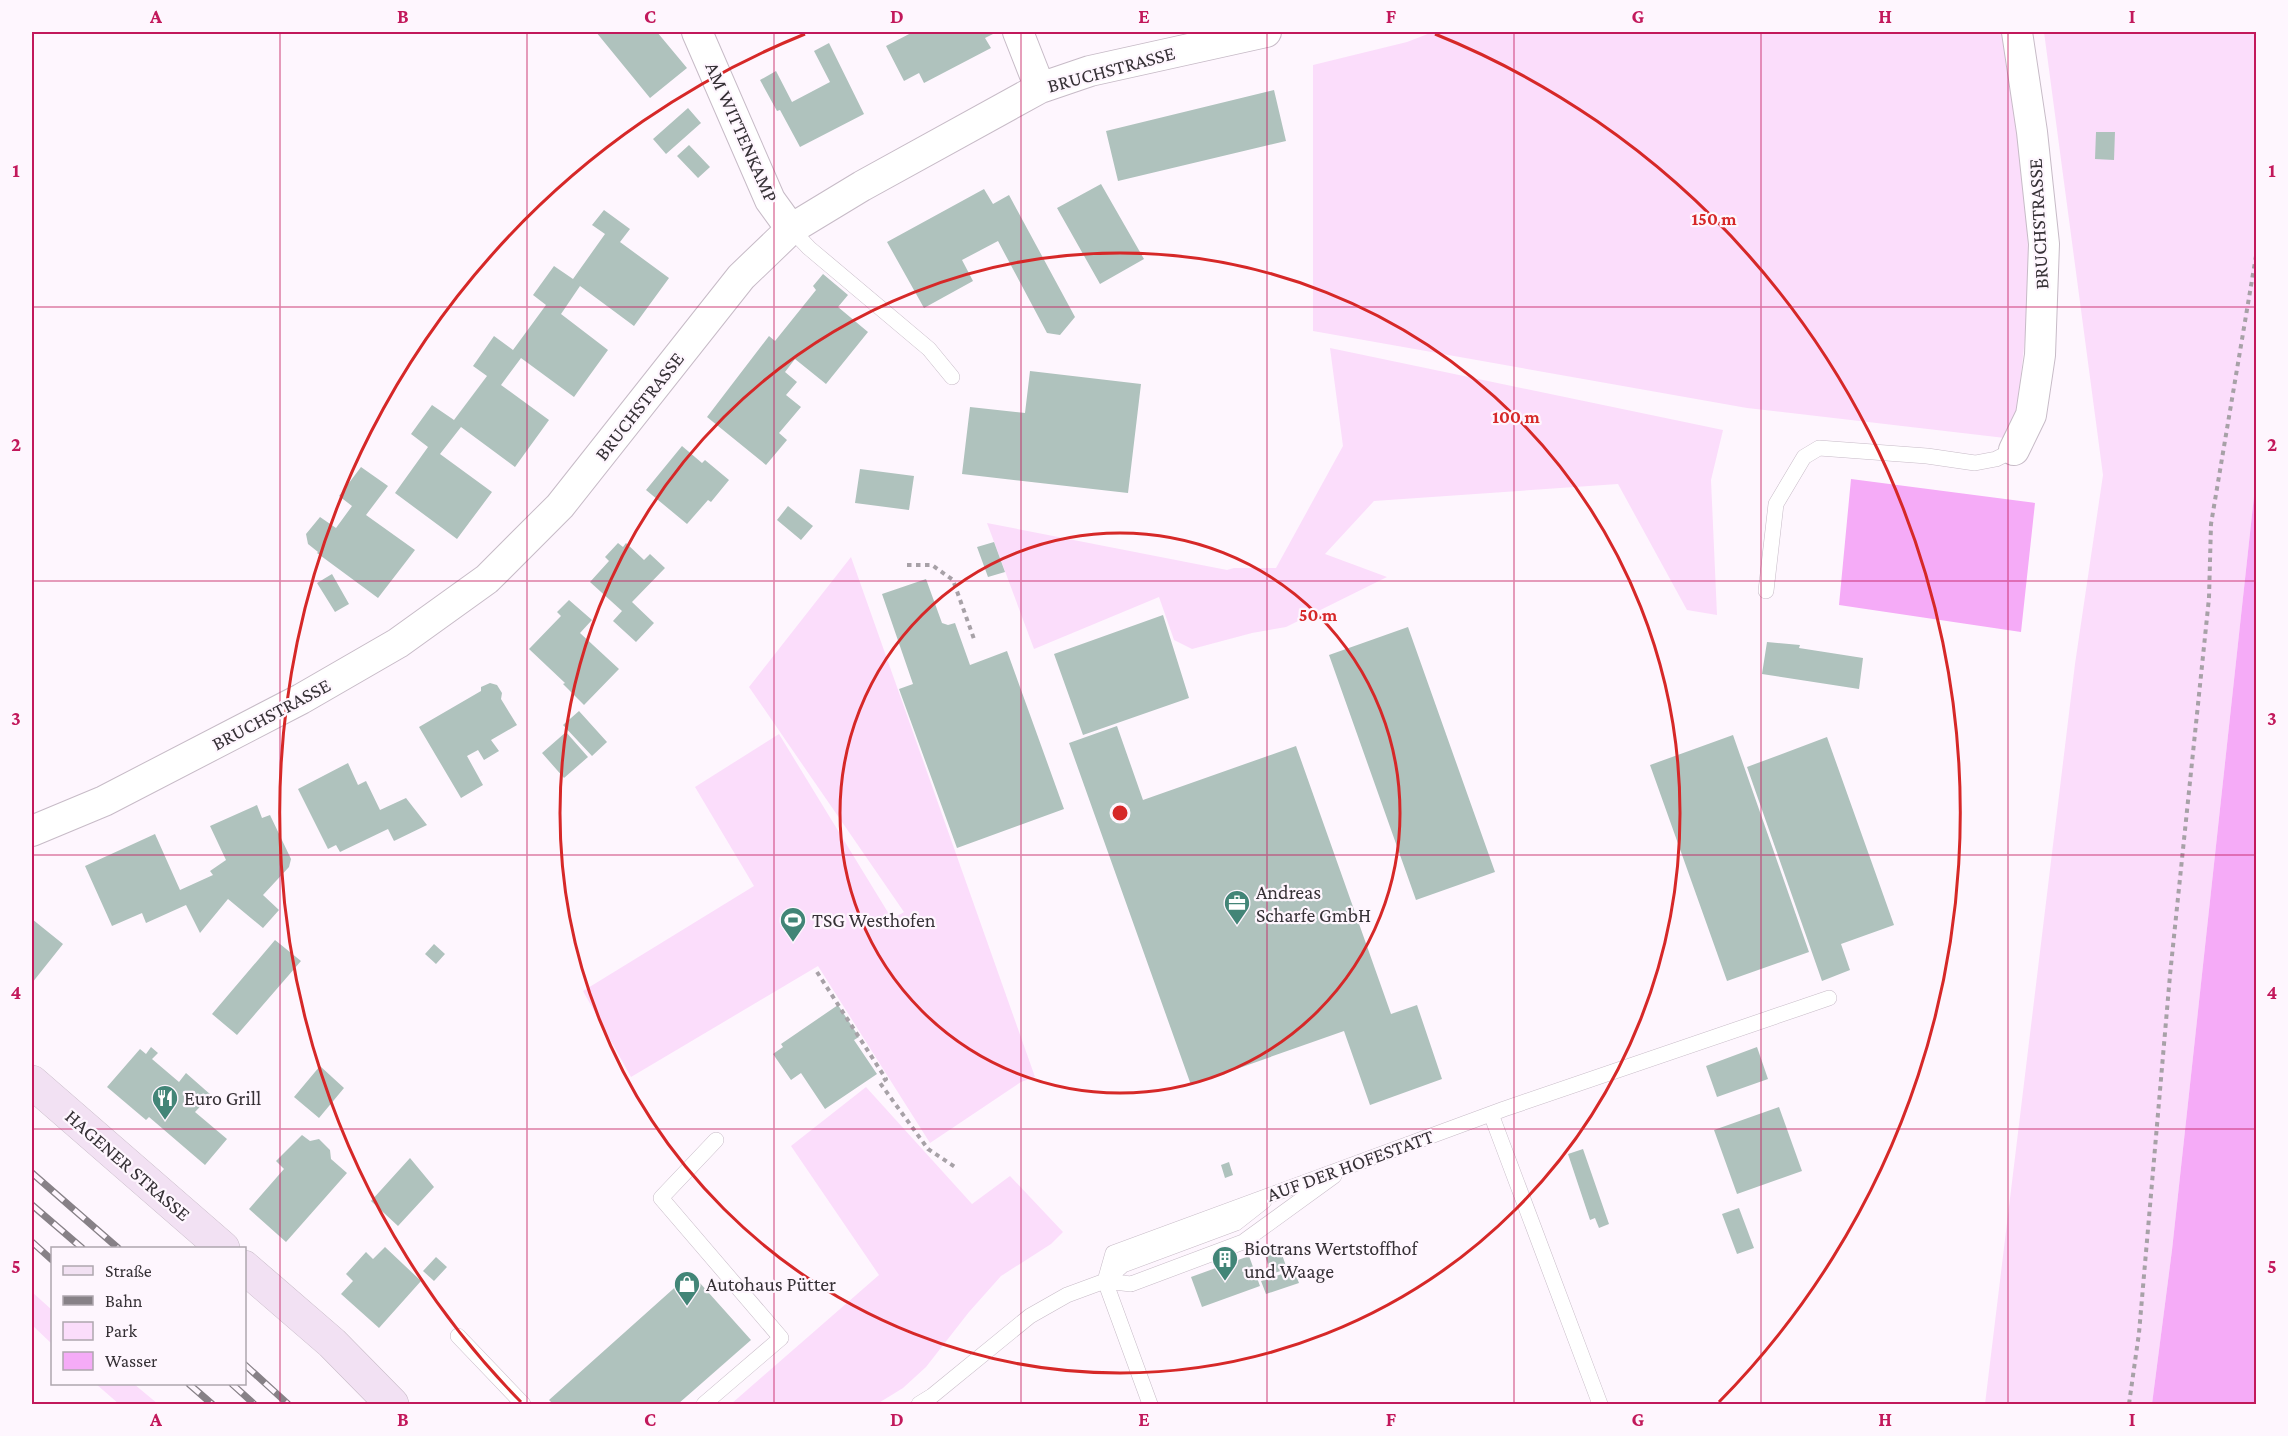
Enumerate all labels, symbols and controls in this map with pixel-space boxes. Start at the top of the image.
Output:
text: A [149,5,163,27]
text: B [397,5,409,27]
text: C [644,5,656,27]
text: D [890,5,904,27]
text: E [1138,5,1150,27]
text: F [1386,5,1397,27]
text: G [1632,5,1645,27]
text: H [1878,5,1892,27]
text: I [2129,5,2136,27]
street label: BRUCHSTRASSE [1045,41,1177,97]
street label: AM WITTENKAMP [701,59,783,205]
street label: BRUCHSTRASSE [2024,158,2052,290]
text: 1 [12,159,20,181]
text: 1 [2268,159,2276,181]
text: 150 m [1691,209,1737,229]
street label: BRUCHSTRASSE [590,347,688,464]
text: 100 m [1492,407,1540,427]
text: 2 [11,433,21,455]
text: 2 [2267,433,2277,455]
text: 50 m [1299,605,1338,625]
street label: BRUCHSTRASSE [208,673,334,754]
text: 3 [11,707,21,729]
text: 3 [2267,707,2277,729]
centre of rings [1110,803,1130,823]
place label: Andreas Scharfe GmbH [1256,881,1371,926]
office icon: Andreas Scharfe GmbH [1222,888,1252,926]
sports icon: TSG Westhofen [778,905,808,943]
place label: TSG Westhofen [812,909,936,931]
text: 4 [11,981,22,1003]
text: 4 [2267,981,2278,1003]
restaurant icon: Euro Grill [150,1083,180,1121]
place label: Euro Grill [184,1087,261,1109]
street label: HAGENER STRASSE [61,1105,195,1225]
street label: AUF DER HOFESTATT [1264,1125,1437,1205]
place label: Biotrans Wertstoffhof und Waage [1244,1237,1419,1283]
building icon: Biotrans Wertstoffhof und Waage [1210,1244,1240,1282]
legend [51,1247,246,1385]
text: 5 [11,1255,21,1277]
text: 5 [2267,1255,2277,1277]
text: Straße [105,1261,152,1281]
shop icon: Autohaus Pütter [672,1269,702,1307]
place label: Autohaus Pütter [706,1273,836,1295]
text: Bahn [105,1291,143,1311]
text: Park [105,1321,137,1341]
text: Wasser [105,1351,158,1371]
text: A [149,1408,163,1430]
text: B [397,1408,409,1430]
text: C [644,1408,656,1430]
text: D [890,1408,904,1430]
text: E [1138,1408,1150,1430]
text: F [1386,1408,1397,1430]
text: G [1632,1408,1645,1430]
text: H [1878,1408,1892,1430]
text: I [2129,1408,2136,1430]

